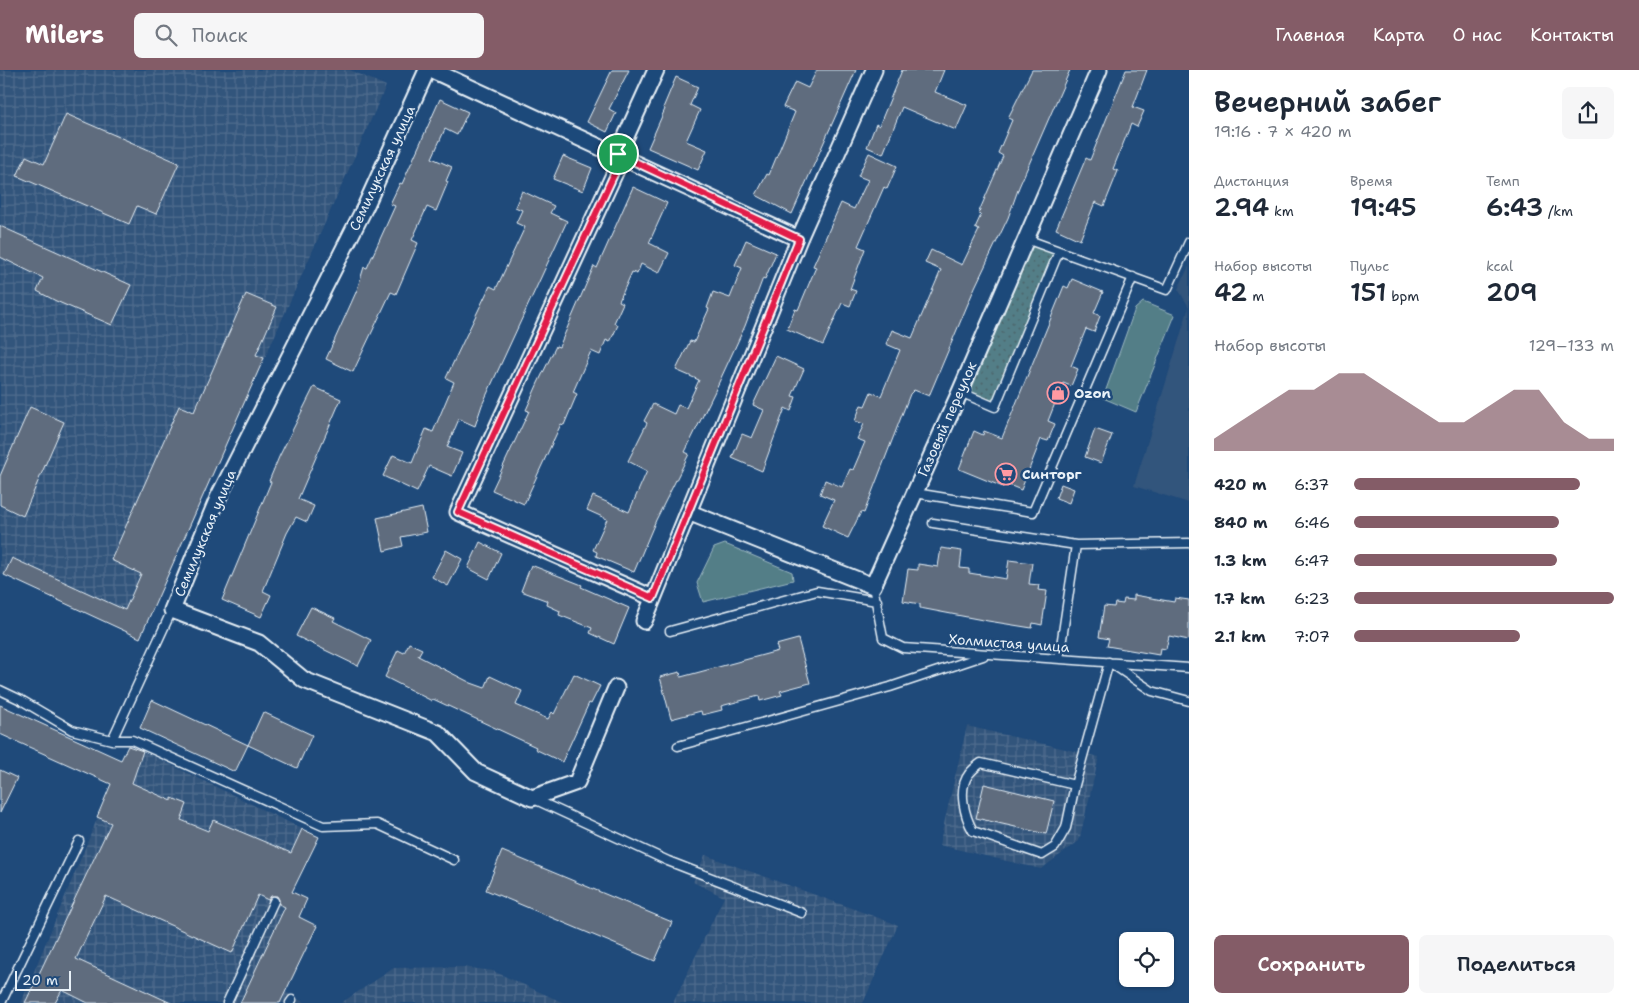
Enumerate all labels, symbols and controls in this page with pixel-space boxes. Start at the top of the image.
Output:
search box [134,13,484,58]
text: Milers [25,19,104,51]
icon: search [152,21,180,49]
text: Поиск [192,23,248,48]
text: Главная [1275,23,1345,47]
text: Карта [1373,23,1425,47]
text: О нас [1453,23,1502,47]
text: Контакты [1530,23,1614,47]
text: Вечерний забег [1214,83,1441,121]
button: share [1562,87,1614,139]
street label: Семилукская улица [345,102,419,234]
text: 19:16 · 7 × 420 m [1214,121,1351,142]
pin [597,133,639,175]
icon: arrive [604,140,632,168]
text: Дистанция [1214,172,1289,190]
text: Время [1350,172,1393,190]
text: Темп [1486,172,1520,190]
text: 2.94 [1214,190,1269,224]
text: 19:45 [1350,190,1417,224]
text: 6:43 [1486,190,1543,224]
text: km [1269,202,1294,220]
text: /km [1543,202,1573,220]
text: Набор высоты [1214,257,1312,275]
text: Пульс [1350,257,1389,275]
text: kcal [1486,257,1513,275]
text: 42 [1214,275,1248,309]
text: 151 [1350,275,1386,309]
text: 209 [1486,275,1538,309]
text: m [1248,287,1264,305]
text: bpm [1386,287,1419,305]
text: Набор высоты [1214,335,1326,356]
text: 129–133 m [1529,335,1614,356]
street label: Газовый переулок [913,358,981,479]
shop icon: Ozon [1046,381,1070,405]
place label: Ozon [1074,384,1111,402]
supermarket icon: Синторг [994,462,1018,486]
place label: Синторг [1022,465,1083,483]
street label: Семилукская улица [170,466,240,599]
text: 420 m [1214,474,1266,495]
text: 6:37 [1294,474,1329,495]
text: 840 m [1214,512,1267,533]
text: 6:46 [1294,512,1330,533]
text: 1.3 km [1214,550,1267,571]
text: 6:47 [1294,550,1329,571]
text: 1.7 km [1214,588,1265,609]
text: 6:23 [1294,588,1330,609]
text: 2.1 km [1214,626,1266,647]
text: 7:07 [1294,626,1330,647]
street label: Холмистая улица [948,630,1070,656]
map controls [1119,932,1174,987]
button: locate [1119,932,1174,987]
button: Сохранить [1214,935,1409,993]
button: Поделиться [1419,935,1614,993]
scale bar [15,968,71,991]
text: 20 m [22,971,58,989]

